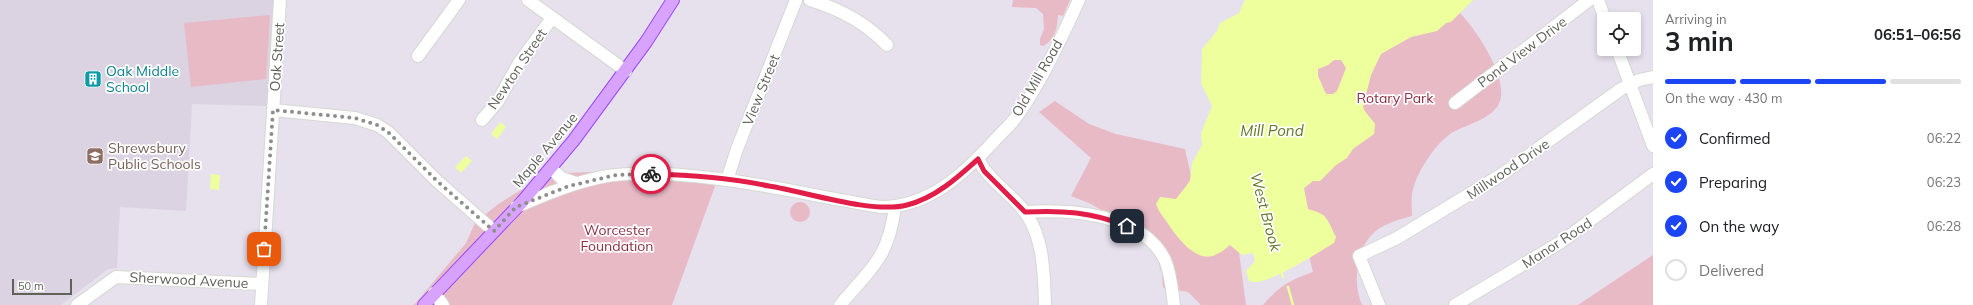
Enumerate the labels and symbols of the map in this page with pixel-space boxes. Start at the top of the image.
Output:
street label: Pond View Drive [1474,13,1570,91]
street label: Oak Street [266,22,288,92]
street label: Newton Street [483,25,551,113]
street label: Old Mill Road [1008,36,1066,120]
street label: View Street [739,52,783,128]
place label: Oak Middle School [106,62,179,96]
building icon: Oak Middle School [83,69,103,89]
park label: Rotary Park [1357,89,1434,107]
street label: Maple Avenue [508,109,582,191]
water label: Mill Pond [1240,121,1304,140]
street label: Millwood Drive [1463,135,1553,203]
place label: Shrewsbury Public Schools [108,139,201,173]
school or university icon: Shrewsbury Public Schools [85,146,105,166]
courier [631,154,671,194]
water label: West Brook [1246,170,1286,255]
pin [1110,209,1144,243]
street label: Manor Road [1519,214,1595,272]
park label: Worcester Foundation [580,221,654,255]
pin [247,232,281,266]
street label: Sherwood Avenue [129,268,249,292]
scale bar [12,277,72,296]

